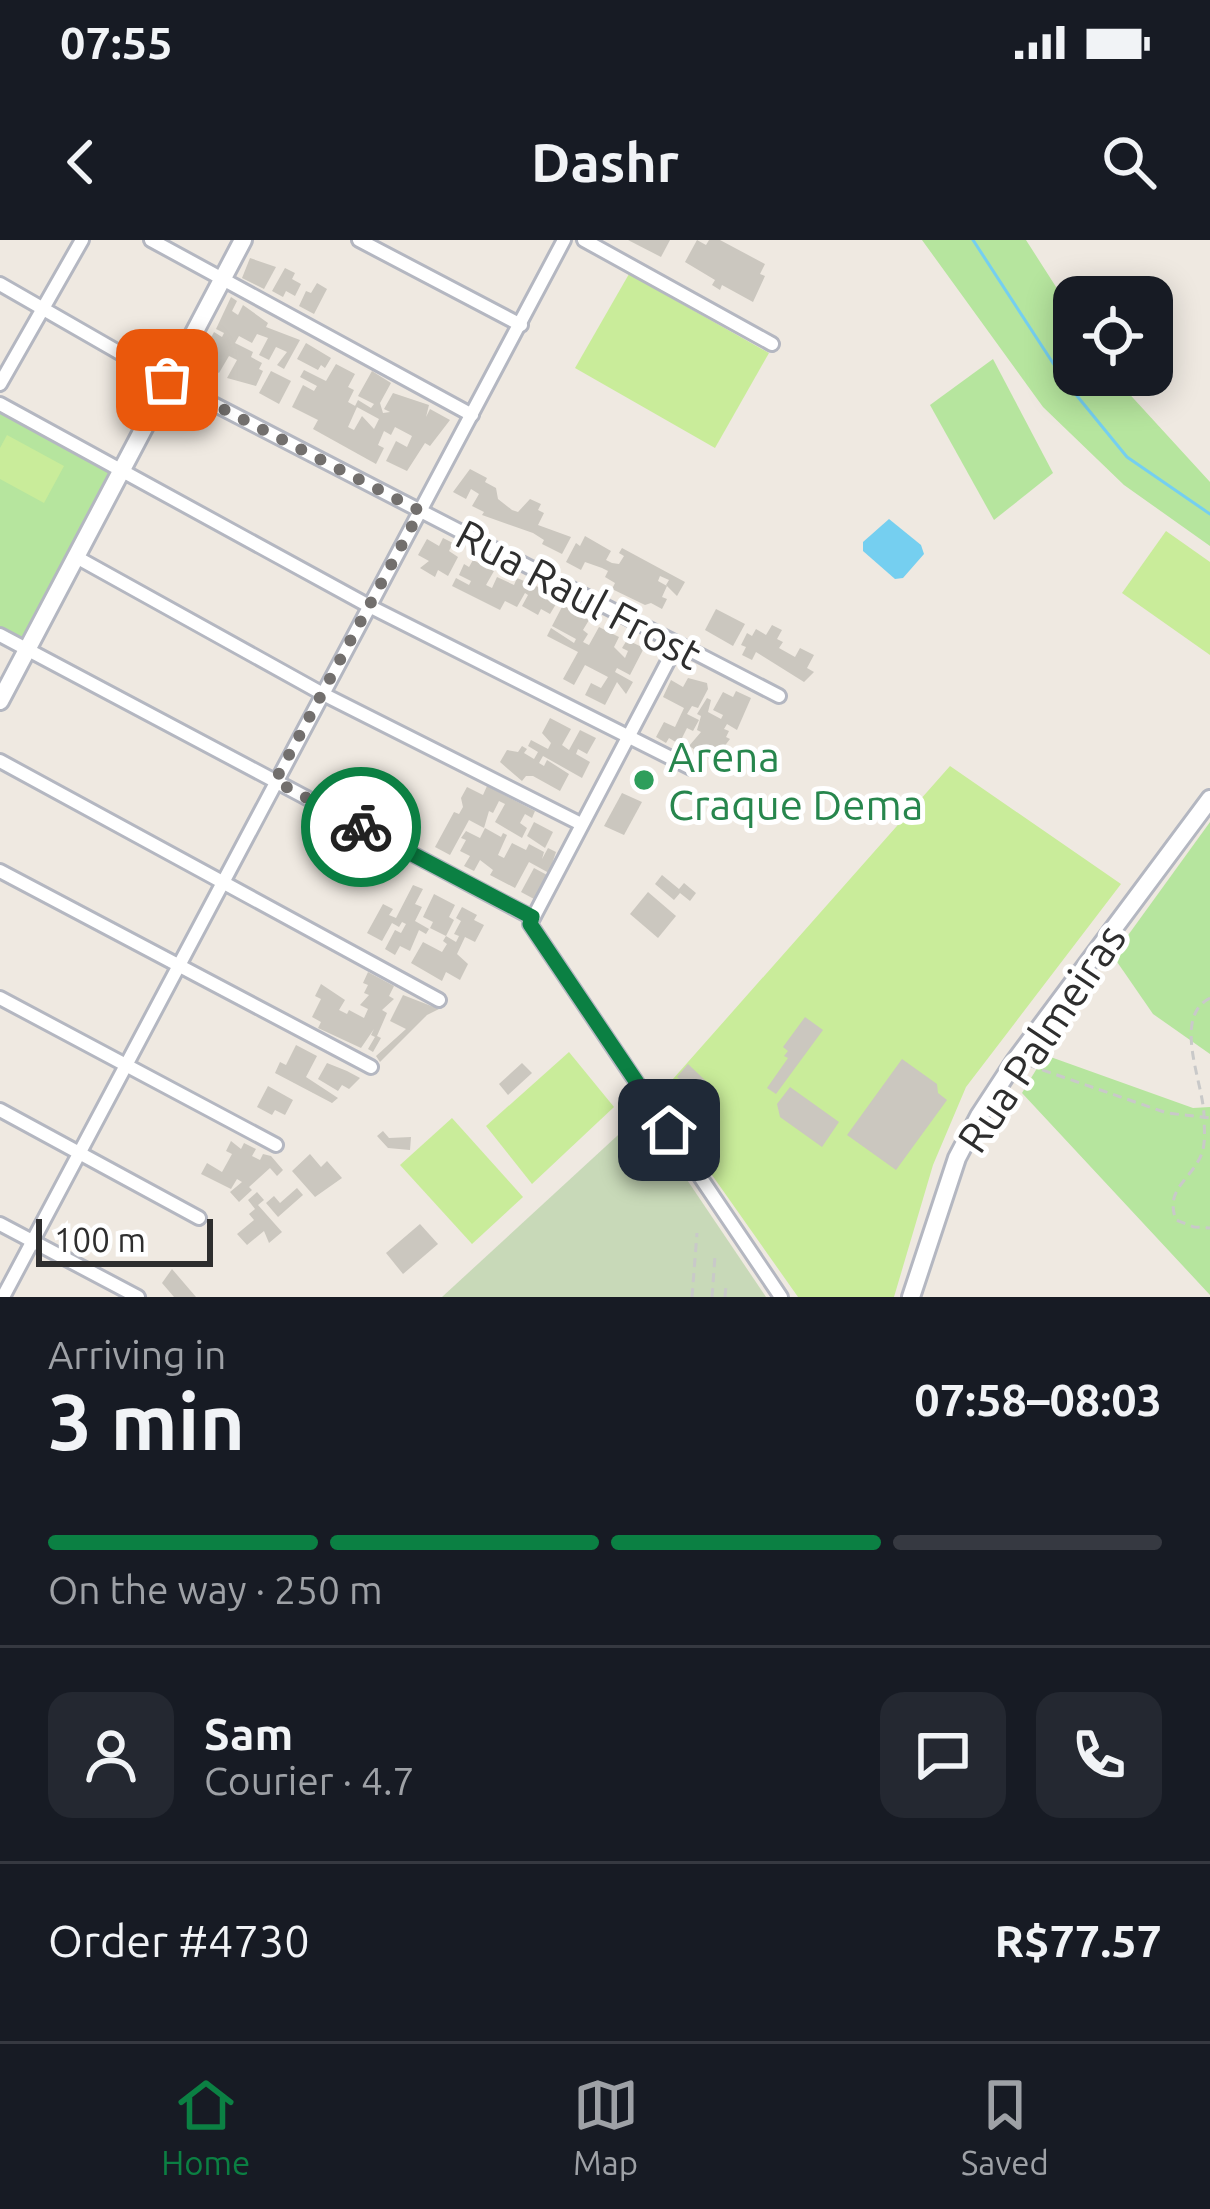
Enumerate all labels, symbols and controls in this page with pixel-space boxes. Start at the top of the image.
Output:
text: 07:55 [60,17,173,68]
icon: back [48,129,114,195]
icon: search [1096,129,1162,195]
text: Dashr [531,132,679,192]
map controls [1053,276,1173,396]
button: locate [1053,276,1173,396]
pin [116,329,218,431]
icon: bag [134,347,200,413]
street label: Rua Raul Frost [449,510,709,678]
place label: Arena Craque Dema [668,733,923,828]
courier [301,767,421,887]
marker: Arena Craque Dema [631,767,657,793]
icon: bike [328,794,394,860]
street label: Rua Palmeiras [948,915,1134,1161]
pin [618,1079,720,1181]
icon: home [636,1097,702,1163]
scale bar [36,1213,213,1266]
text: 100 m [54,1221,146,1258]
text: Arriving in [48,1333,226,1376]
text: 07:58–08:03 [914,1374,1162,1425]
text: 3 min [48,1377,245,1465]
text: On the way · 250 m [48,1568,383,1611]
button: person [48,1692,174,1818]
button: chat [880,1692,1006,1818]
button: phone [1036,1692,1162,1818]
text: Sam [204,1708,293,1759]
text: Courier · 4.7 [204,1759,415,1802]
text: Order #4730 [48,1915,310,1966]
text: R$77.57 [995,1915,1162,1966]
tab: Home [161,2072,250,2181]
tab: Map [573,2072,639,2181]
tab: Saved [961,2072,1049,2181]

